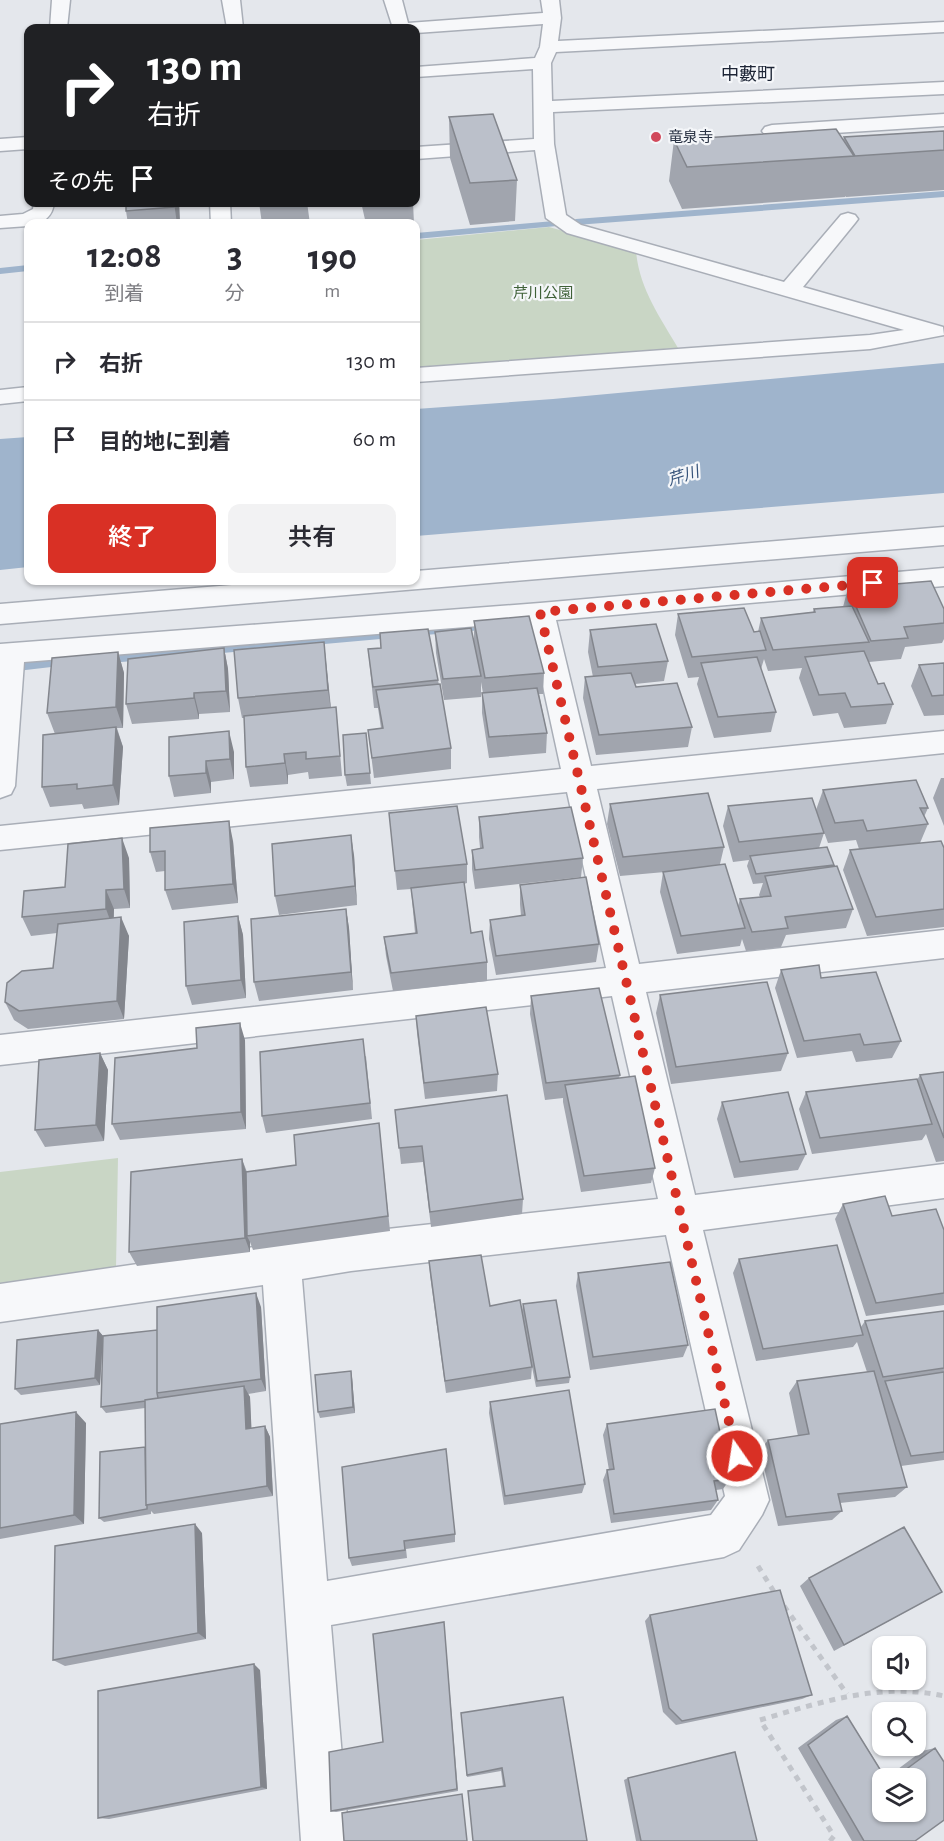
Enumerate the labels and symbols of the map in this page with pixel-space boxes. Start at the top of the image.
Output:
district label: 中藪町 [721,65,775,84]
place label: 竜泉寺 [668,129,713,145]
marker: 竜泉寺 [649,130,663,144]
park label: 芹川公園 [513,285,573,301]
water label: 芹川 [665,462,703,488]
pin [847,557,898,608]
position arrow [705,1424,769,1488]

